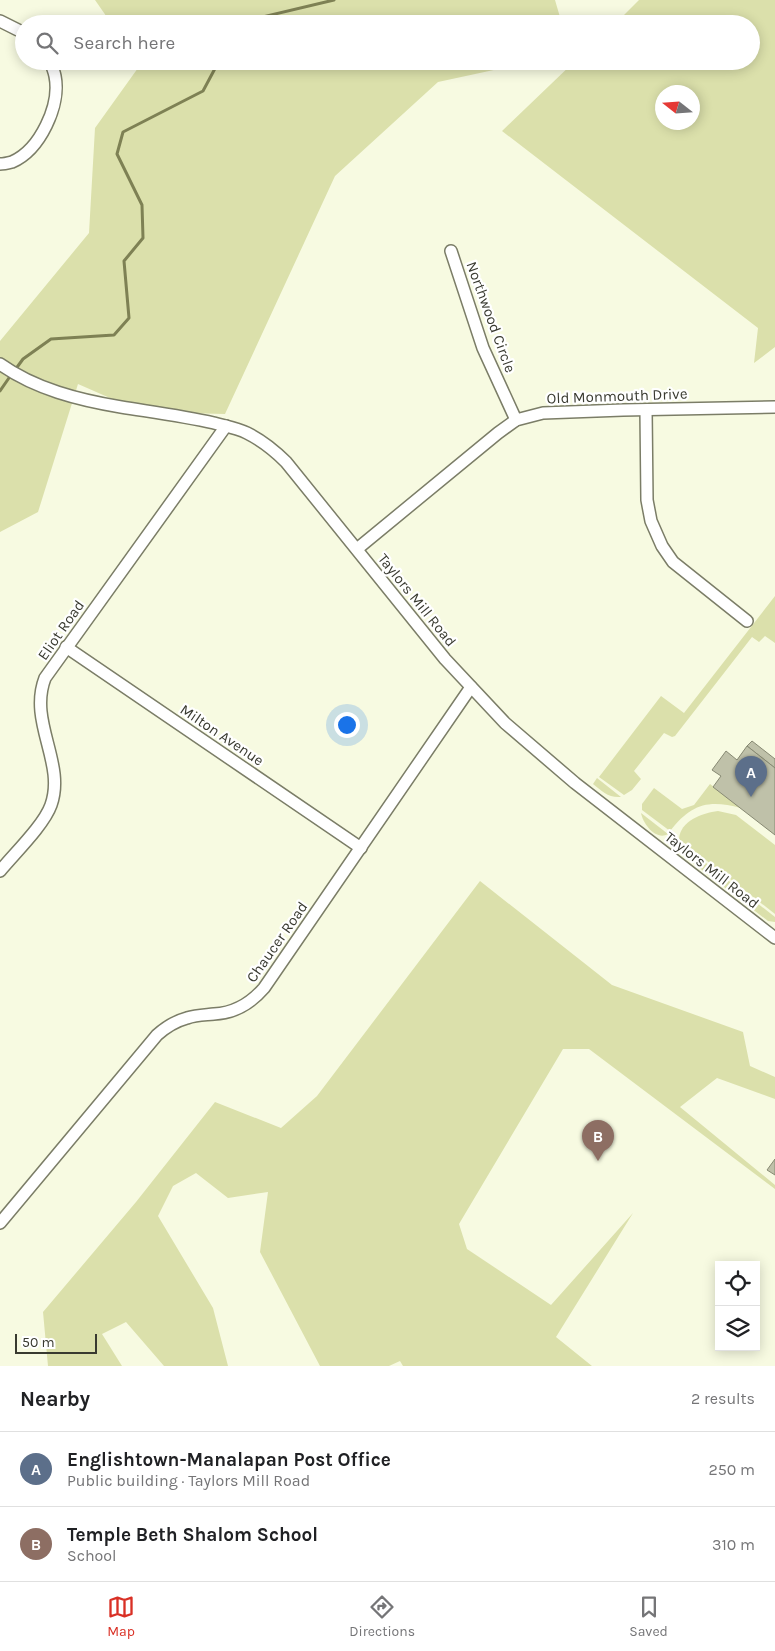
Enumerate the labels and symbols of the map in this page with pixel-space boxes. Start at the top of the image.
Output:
north arrow [655,85,700,130]
street label: Northwood Circle [463,259,519,375]
street label: Old Monmouth Drive [546,385,688,407]
street label: Taylors Mill Road [374,550,460,650]
street label: Eliot Road [34,597,88,663]
street label: Milton Avenue [177,700,267,770]
your location [334,712,360,738]
pin: A [735,756,767,797]
street label: Taylors Mill Road [661,828,763,912]
street label: Chaucer Road [243,898,311,986]
pin: B [582,1120,614,1161]
scale bar [15,1331,98,1354]

